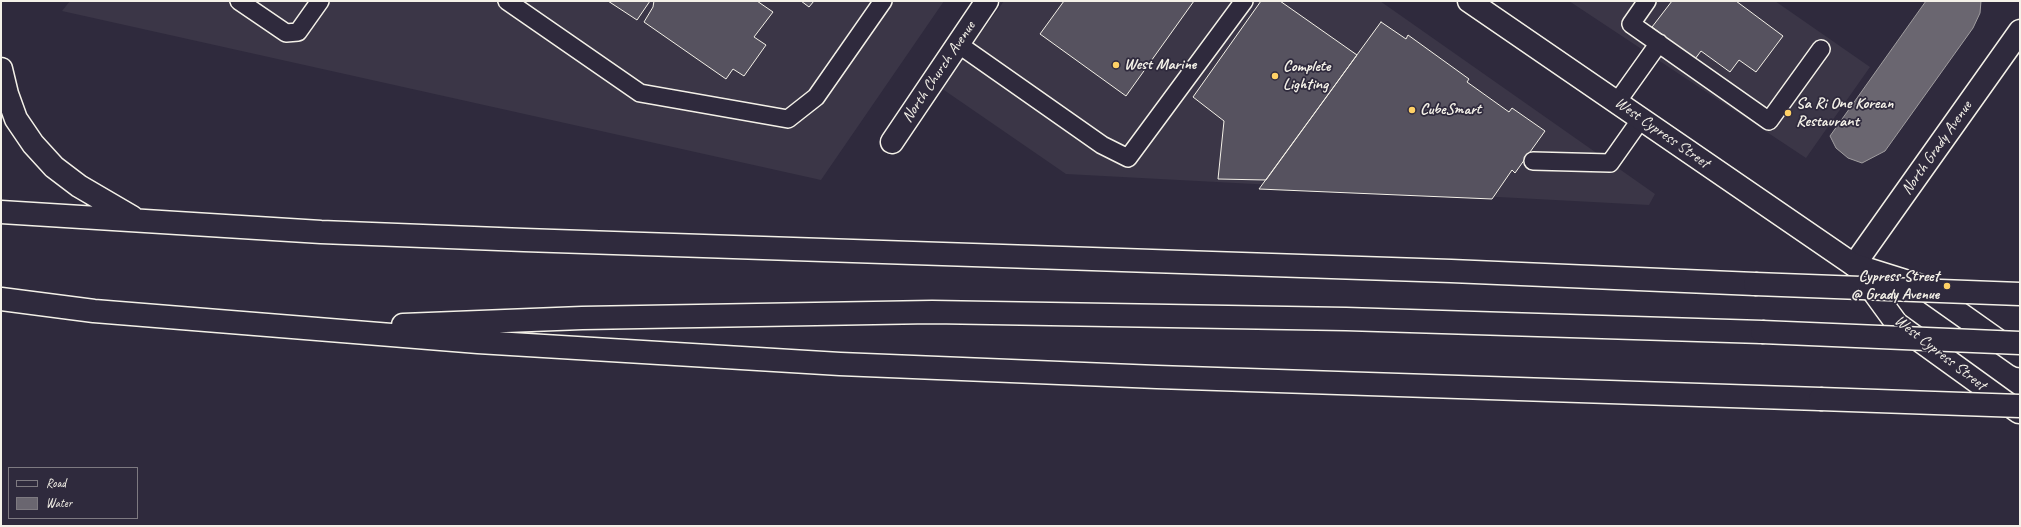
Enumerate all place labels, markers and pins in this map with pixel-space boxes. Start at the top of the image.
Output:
place label: West Marine [1124,55,1196,75]
place label: Complete Lighting [1283,57,1330,95]
marker: West Marine [1111,60,1121,70]
marker: Complete Lighting [1270,71,1280,81]
place label: Sa Ri One Korean Restaurant [1796,94,1893,132]
place label: CubeSmart [1420,100,1481,120]
marker: CubeSmart [1407,105,1417,115]
marker: Sa Ri One Korean Restaurant [1783,108,1793,118]
place label: Cypress Street @ Grady Avenue [1851,267,1939,305]
marker: Cypress Street @ Grady Avenue [1942,281,1952,291]

